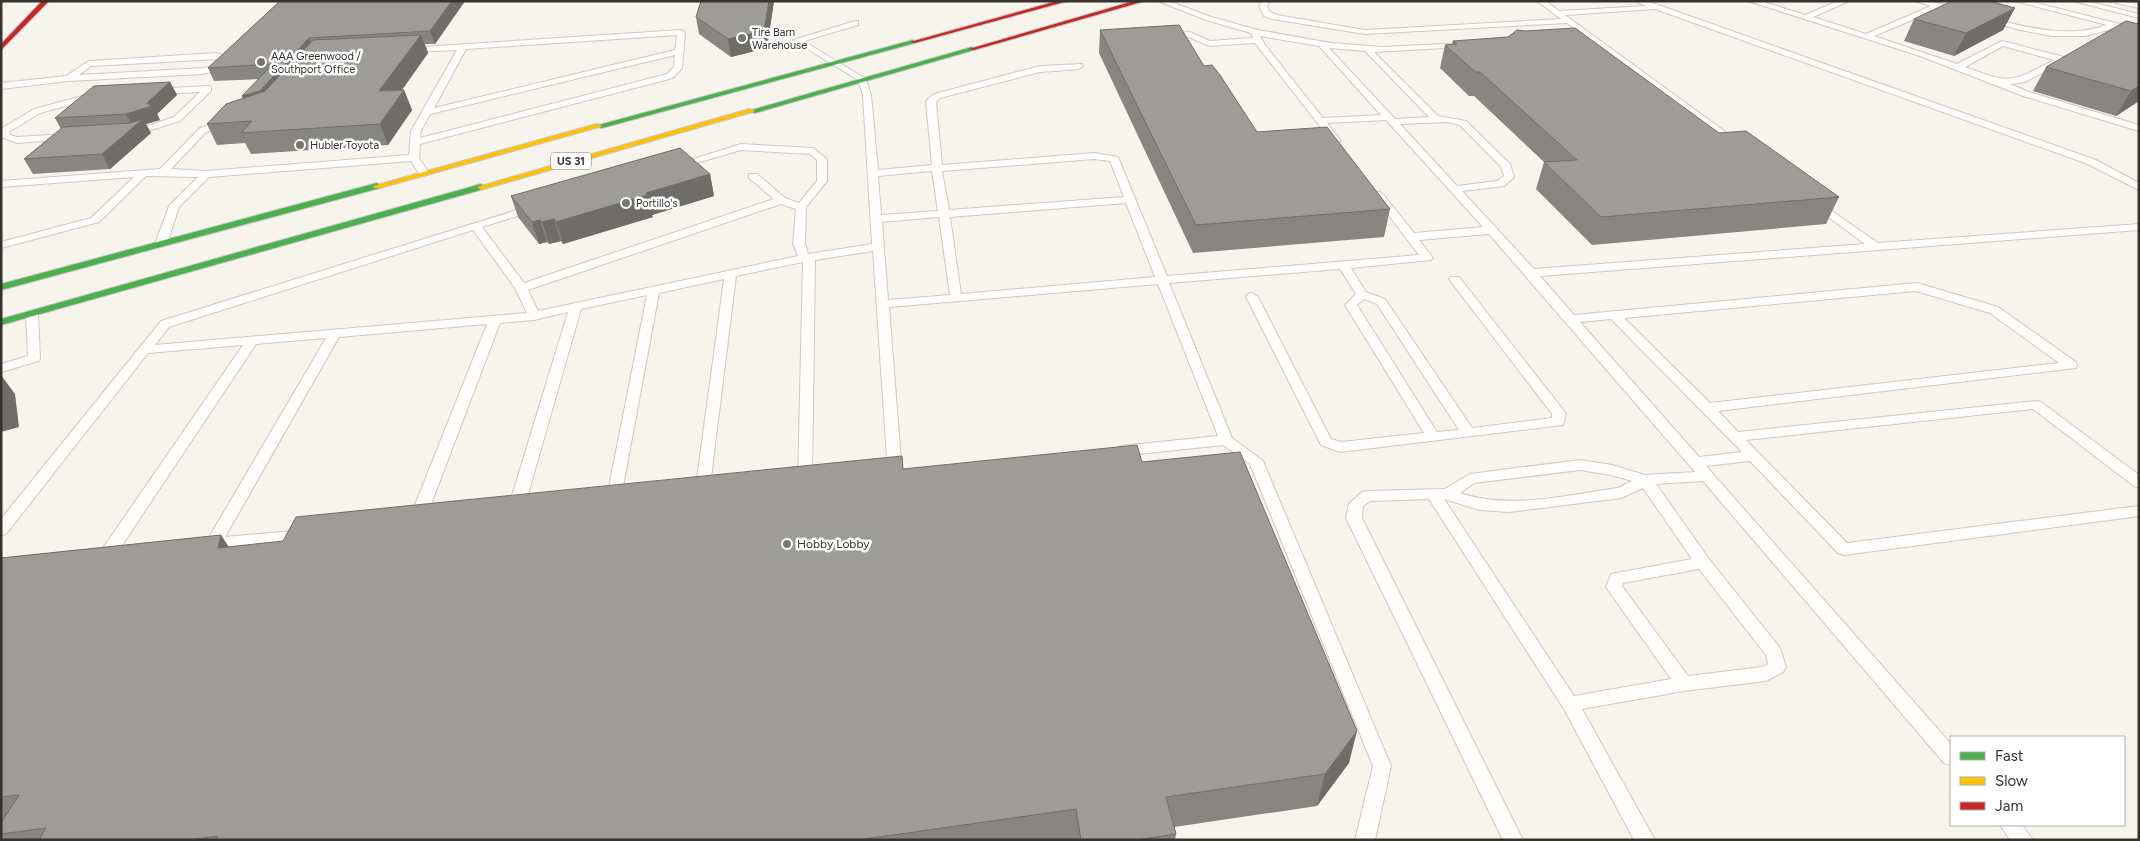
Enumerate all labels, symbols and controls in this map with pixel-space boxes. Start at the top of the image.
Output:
place label: Tire Barn Warehouse [752,26,807,52]
marker: Tire Barn Warehouse [736,32,748,44]
place label: AAA Greenwood / Southport Office [271,50,362,76]
marker: AAA Greenwood / Southport Office [255,56,267,68]
marker: Hubler Toyota [294,139,306,151]
place label: Hubler Toyota [310,139,379,152]
road number: US 31 [551,153,591,170]
marker: Portillo's [620,197,632,209]
place label: Portillo's [636,197,678,210]
place label: Hobby Lobby [797,537,870,551]
marker: Hobby Lobby [781,538,793,550]
legend [1950,736,2125,826]
text: Fast [1995,747,2024,765]
text: Slow [1995,772,2028,790]
text: Jam [1995,797,2023,815]

